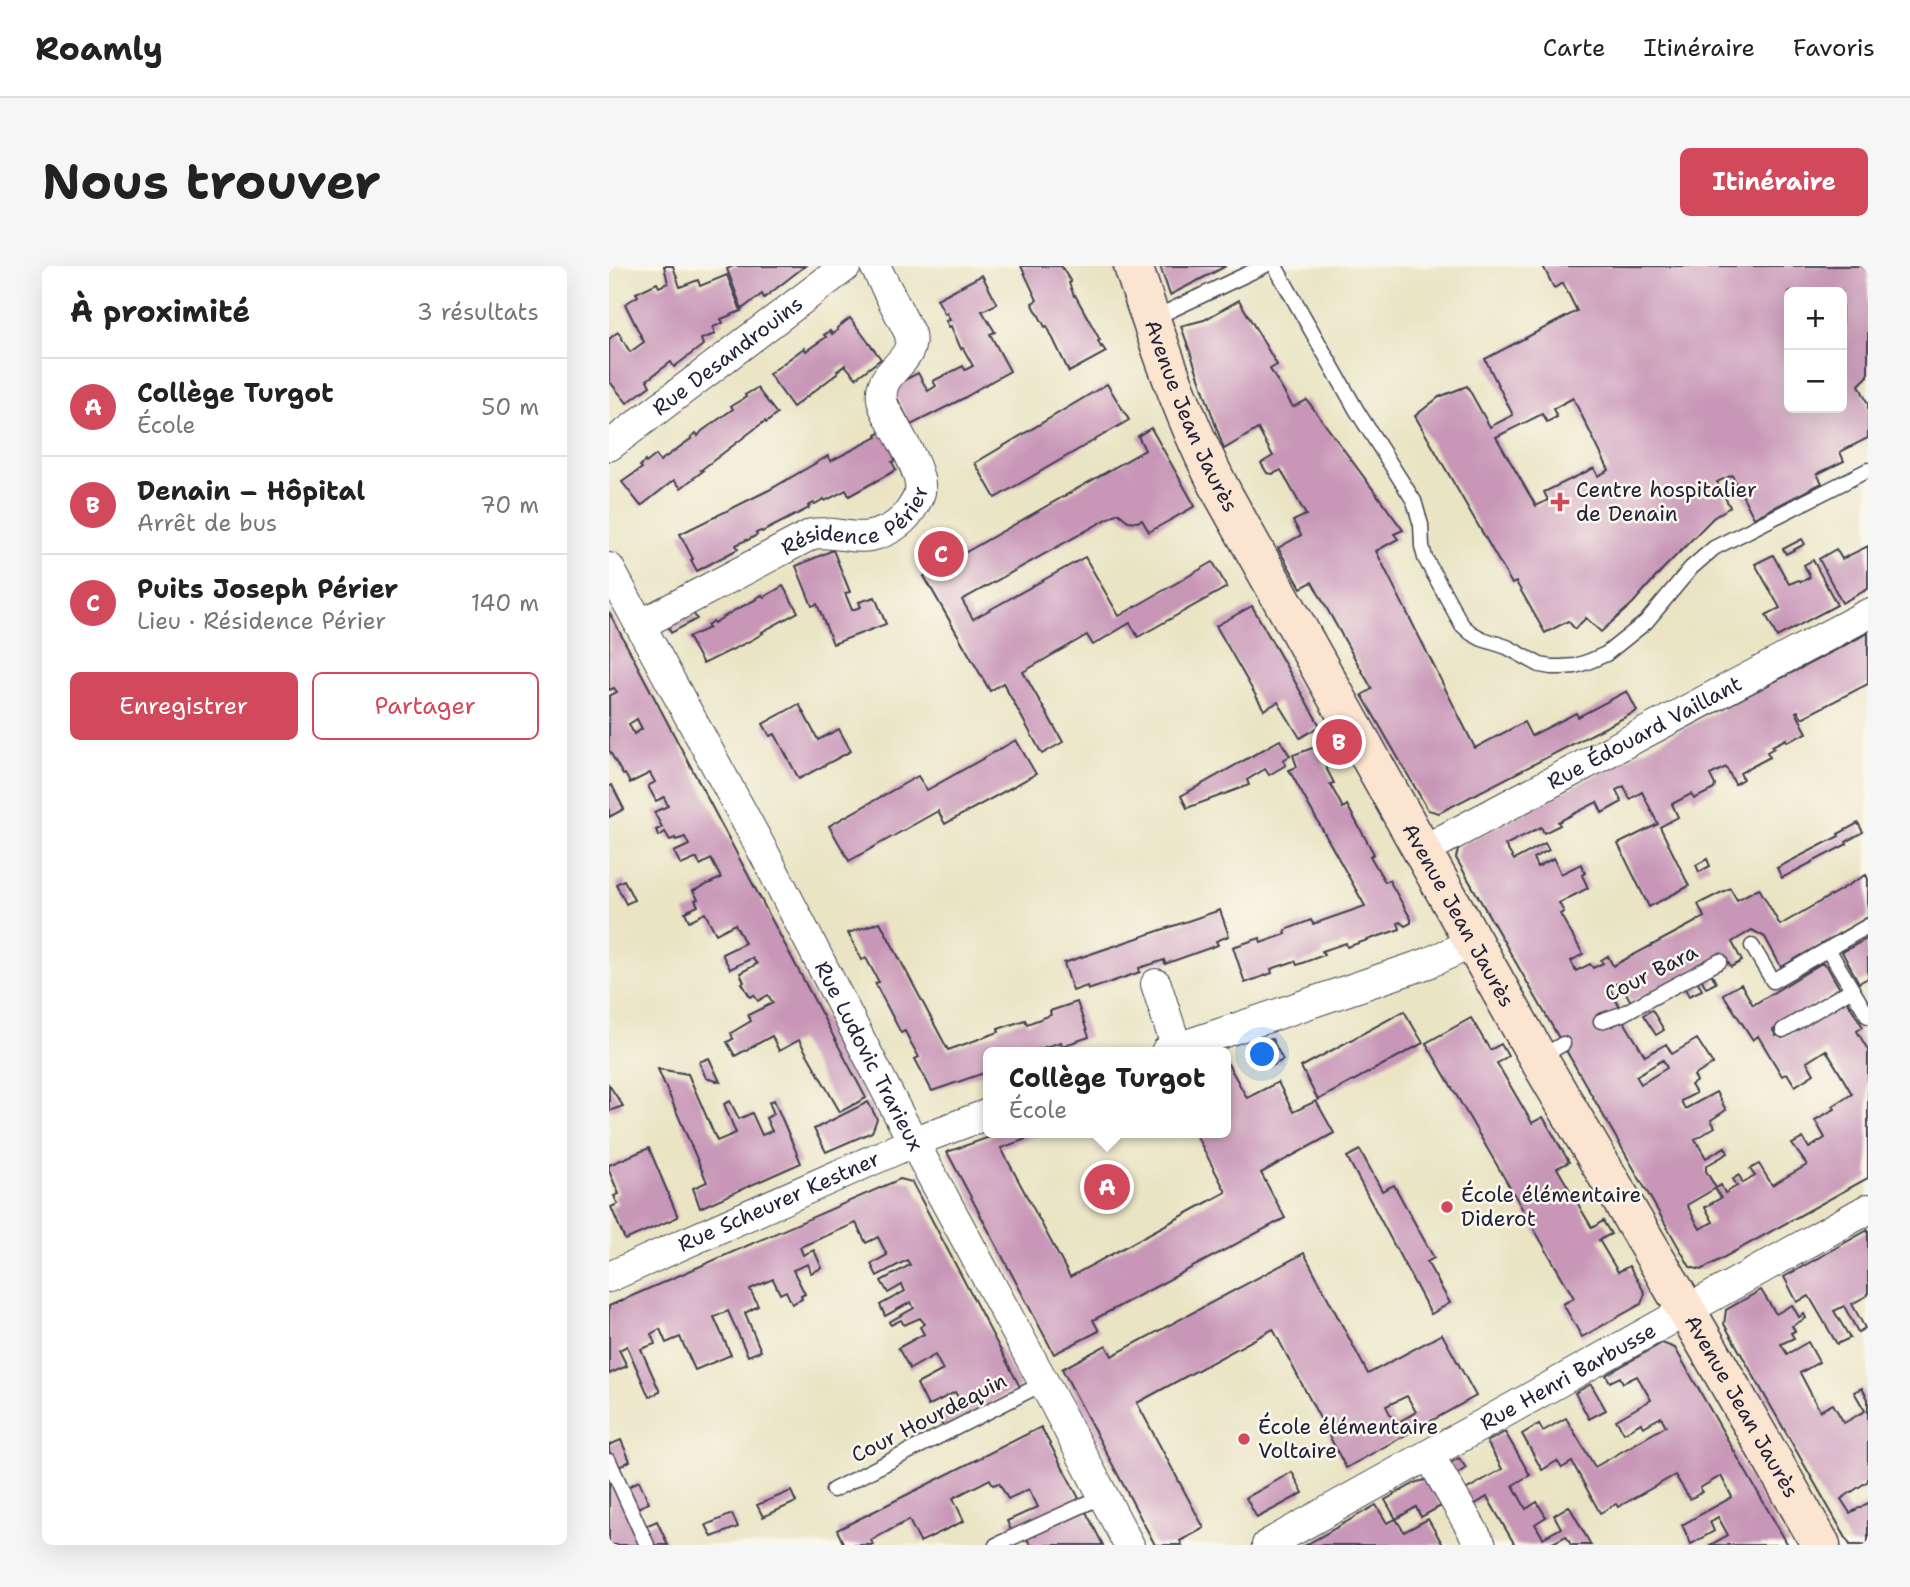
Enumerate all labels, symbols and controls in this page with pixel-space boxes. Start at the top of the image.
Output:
text: Roamly [35,26,163,71]
text: Carte [1543,32,1606,64]
text: Itinéraire [1644,32,1755,64]
text: Favoris [1793,32,1875,64]
button: Itinéraire [1680,148,1868,216]
text: Nous trouver [42,149,381,215]
map controls [1784,287,1847,413]
button: + [1784,287,1847,350]
street label: Rue Desandrouins [647,290,808,422]
text: À proximité [70,291,250,332]
text: 3 résultats [417,297,539,327]
street label: Avenue Jean Jaurès [1138,316,1244,517]
button: − [1784,350,1847,413]
text: Collège Turgot [137,375,334,410]
text: A [84,392,102,422]
text: 50 m [481,392,539,422]
text: École [137,410,196,440]
text: Denain – Hôpital [137,473,365,508]
place label: Centre hospitalier de Denain [1576,476,1757,528]
street label: Résidence Périer [776,485,935,562]
text: B [86,490,100,520]
text: 70 m [480,490,539,520]
marker: Centre hospitalier de Denain [1550,492,1570,512]
text: Arrêt de bus [137,508,277,538]
pin: C [918,528,964,580]
text: Puits Joseph Périer [137,571,398,606]
text: C [86,588,100,618]
text: 140 m [471,588,539,618]
text: Lieu · Résidence Périer [137,606,386,636]
street label: Rue Édouard Vaillant [1543,670,1747,796]
button: Enregistrer [70,672,298,740]
button: Partager [312,672,539,740]
pin: B [1316,716,1362,768]
street label: Avenue Jean Jaurès [1396,818,1521,1012]
street label: Cour Bara [1600,938,1702,1008]
street label: Rue Ludovic Trarieux [808,956,930,1156]
your location [1245,1037,1279,1071]
popup [983,1047,1231,1138]
text: Collège Turgot [1009,1060,1205,1095]
text: École [1009,1095,1067,1125]
street label: Rue Scheurer Kestner [674,1144,884,1259]
pin: A [1084,1161,1130,1213]
place label: École élémentaire Diderot [1461,1180,1641,1233]
marker: École élémentaire Diderot [1439,1199,1455,1215]
street label: Avenue Jean Jaurès [1678,1310,1805,1503]
street label: Rue Henri Barbusse [1475,1316,1661,1437]
street label: Cour Hourdequin [847,1367,1012,1469]
place label: École élémentaire Voltaire [1258,1412,1438,1465]
marker: École élémentaire Voltaire [1236,1431,1252,1447]

